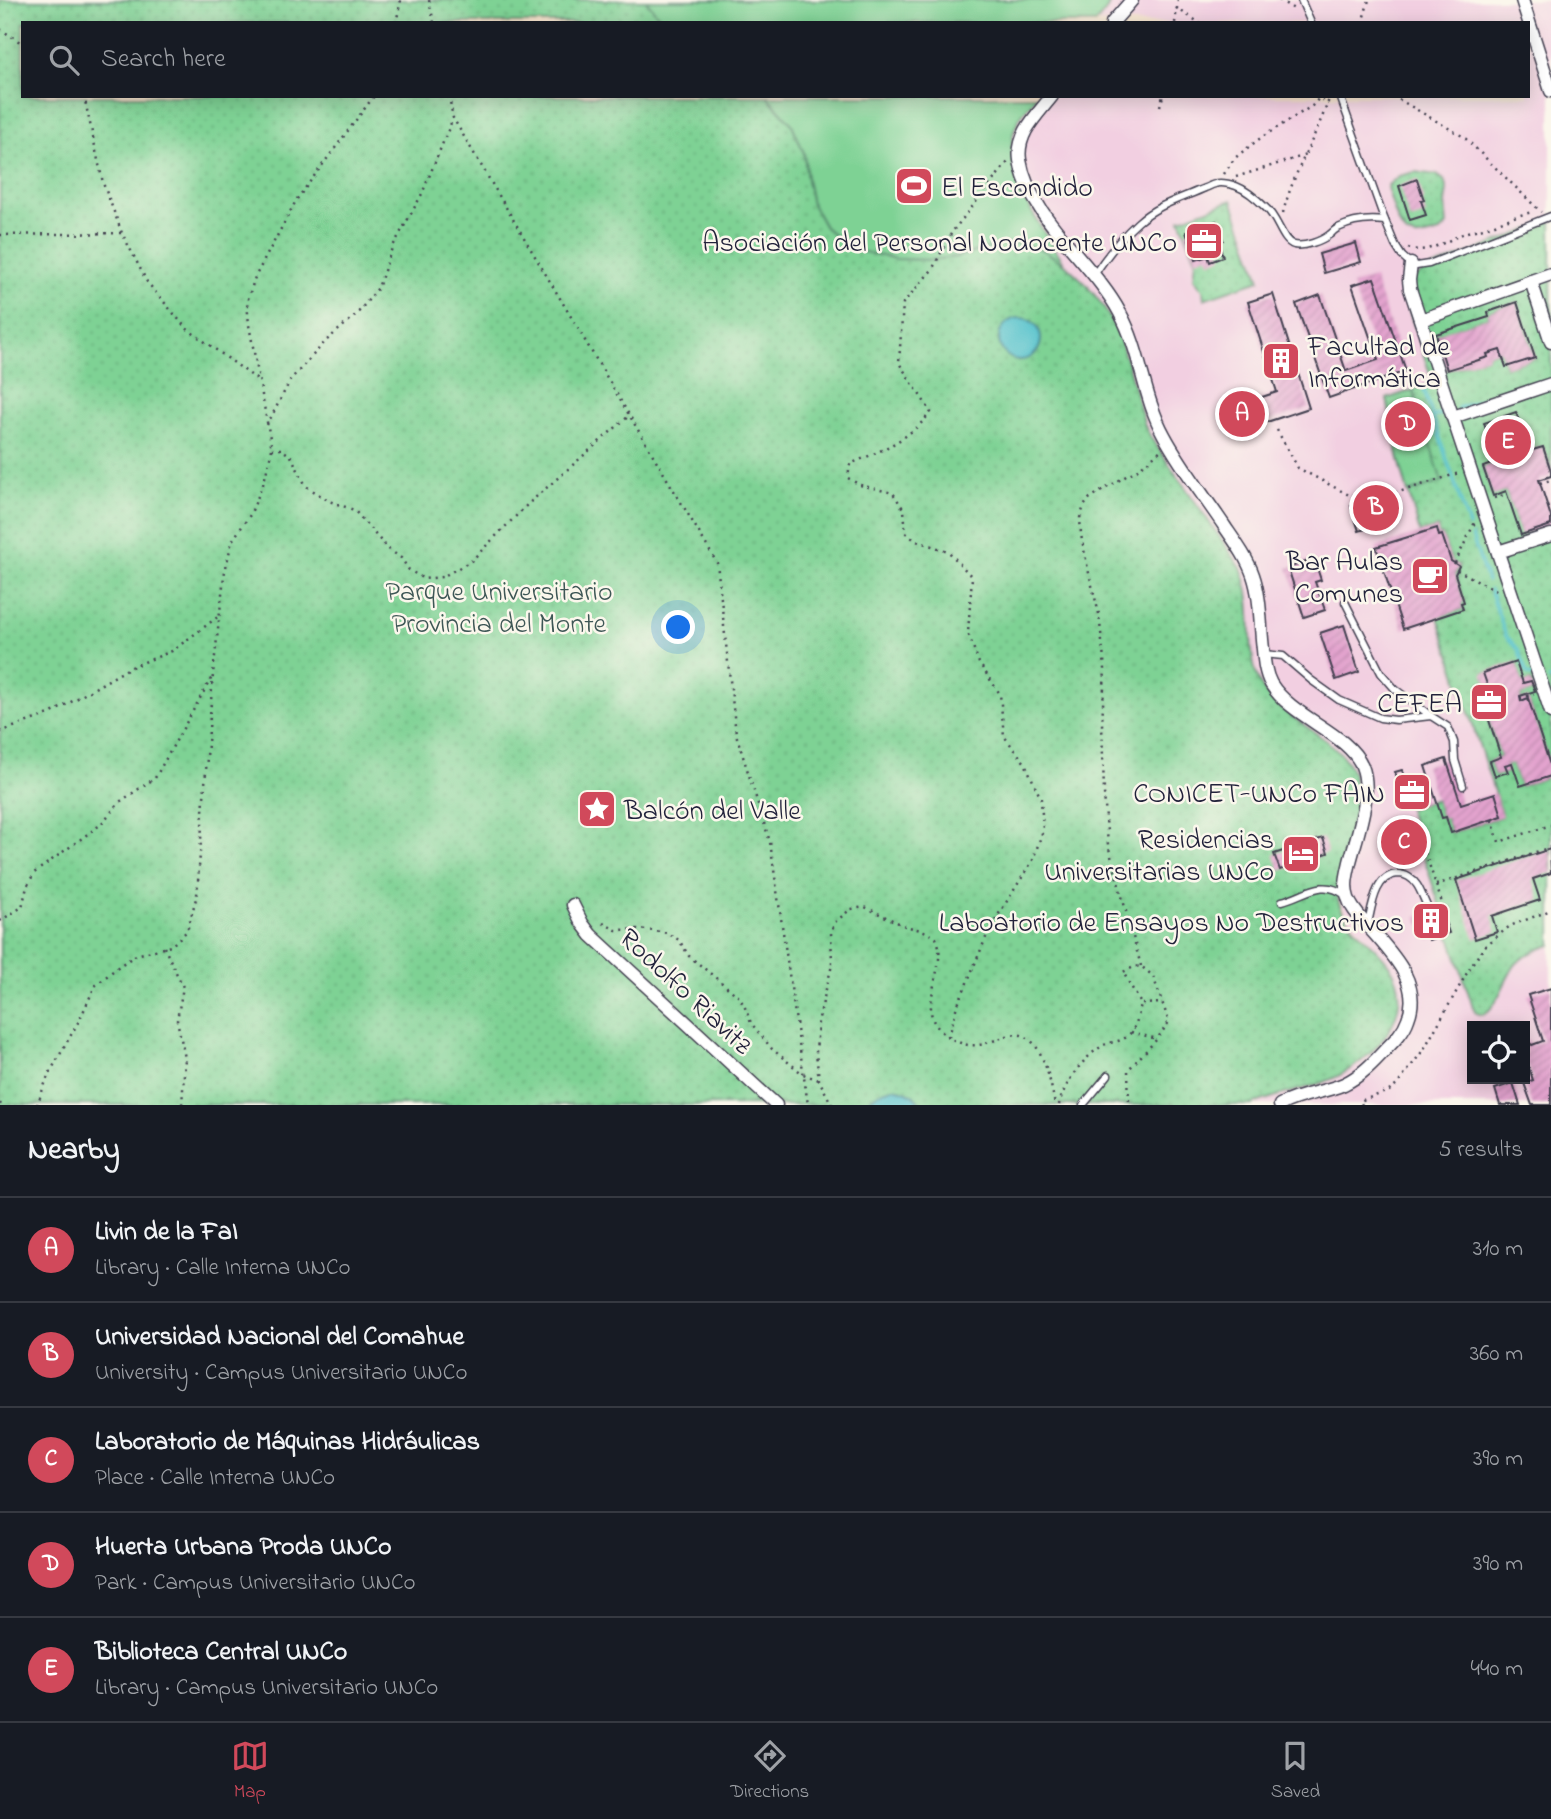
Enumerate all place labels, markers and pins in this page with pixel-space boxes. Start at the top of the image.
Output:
sports icon: El Escondido [893,165,935,207]
place label: El Escondido [941,169,1093,210]
office icon: Asociación del Personal Nodocente UNCo [1183,220,1225,262]
place label: Asociación del Personal Nodocente UNCo [702,224,1177,265]
place label: Facultad de Informática [1307,328,1450,401]
building icon: Facultad de Informática [1260,340,1302,382]
pin: A [1219,388,1265,440]
pin: D [1385,398,1431,450]
pin: E [1485,416,1531,468]
pin: B [1353,482,1399,534]
place label: Bar Aulas Comunes [1285,543,1403,616]
cafe icon: Bar Aulas Comunes [1409,555,1451,597]
office icon: CEFEA [1468,681,1510,723]
place label: CEFEA [1377,685,1462,726]
office icon: CONICET-UNCo FAIN [1391,771,1433,813]
place label: CONICET-UNCo FAIN [1133,775,1385,816]
place icon: Balcón del Valle [576,788,618,830]
place label: Balcón del Valle [623,792,801,833]
pin: C [1381,816,1427,868]
place label: Residencias Universitarias UNCo [1044,821,1274,894]
hotel icon: Residencias Universitarias UNCo [1280,833,1322,875]
building icon: Laboatorio de Ensayos No Destructivos [1410,900,1452,942]
place label: Laboatorio de Ensayos No Destructivos [939,904,1404,945]

